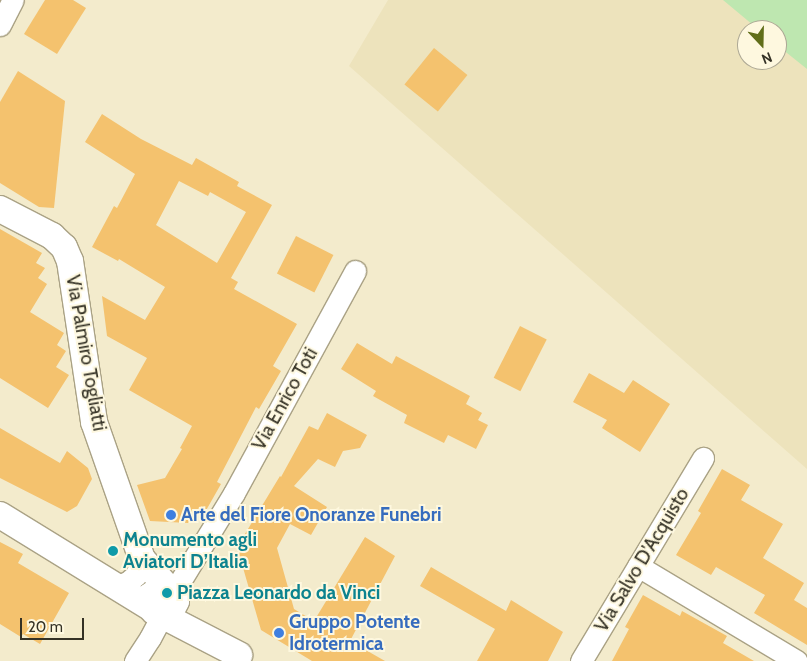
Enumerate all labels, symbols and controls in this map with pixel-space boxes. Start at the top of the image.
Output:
north arrow [737,20,787,70]
text: N [759,48,775,68]
street label: Via Palmiro Togliatti [61,273,111,433]
street label: Via Enrico Toti [248,344,322,454]
street label: Via Salvo D'Acquisto [590,484,694,636]
place label: Arte del Fiore Onoranze Funebri [181,504,442,526]
marker: Arte del Fiore Onoranze Funebri [165,509,177,521]
place label: Monumento agli Aviatori D’Italia [123,529,257,573]
marker: Monumento agli Aviatori D’Italia [107,545,119,557]
place label: Piazza Leonardo da Vinci [177,582,380,604]
marker: Piazza Leonardo da Vinci [161,587,173,599]
scale bar [22,608,86,640]
place label: Gruppo Potente Idrotermica [289,611,420,655]
text: 20 m [28,618,63,636]
marker: Gruppo Potente Idrotermica [273,627,285,639]

